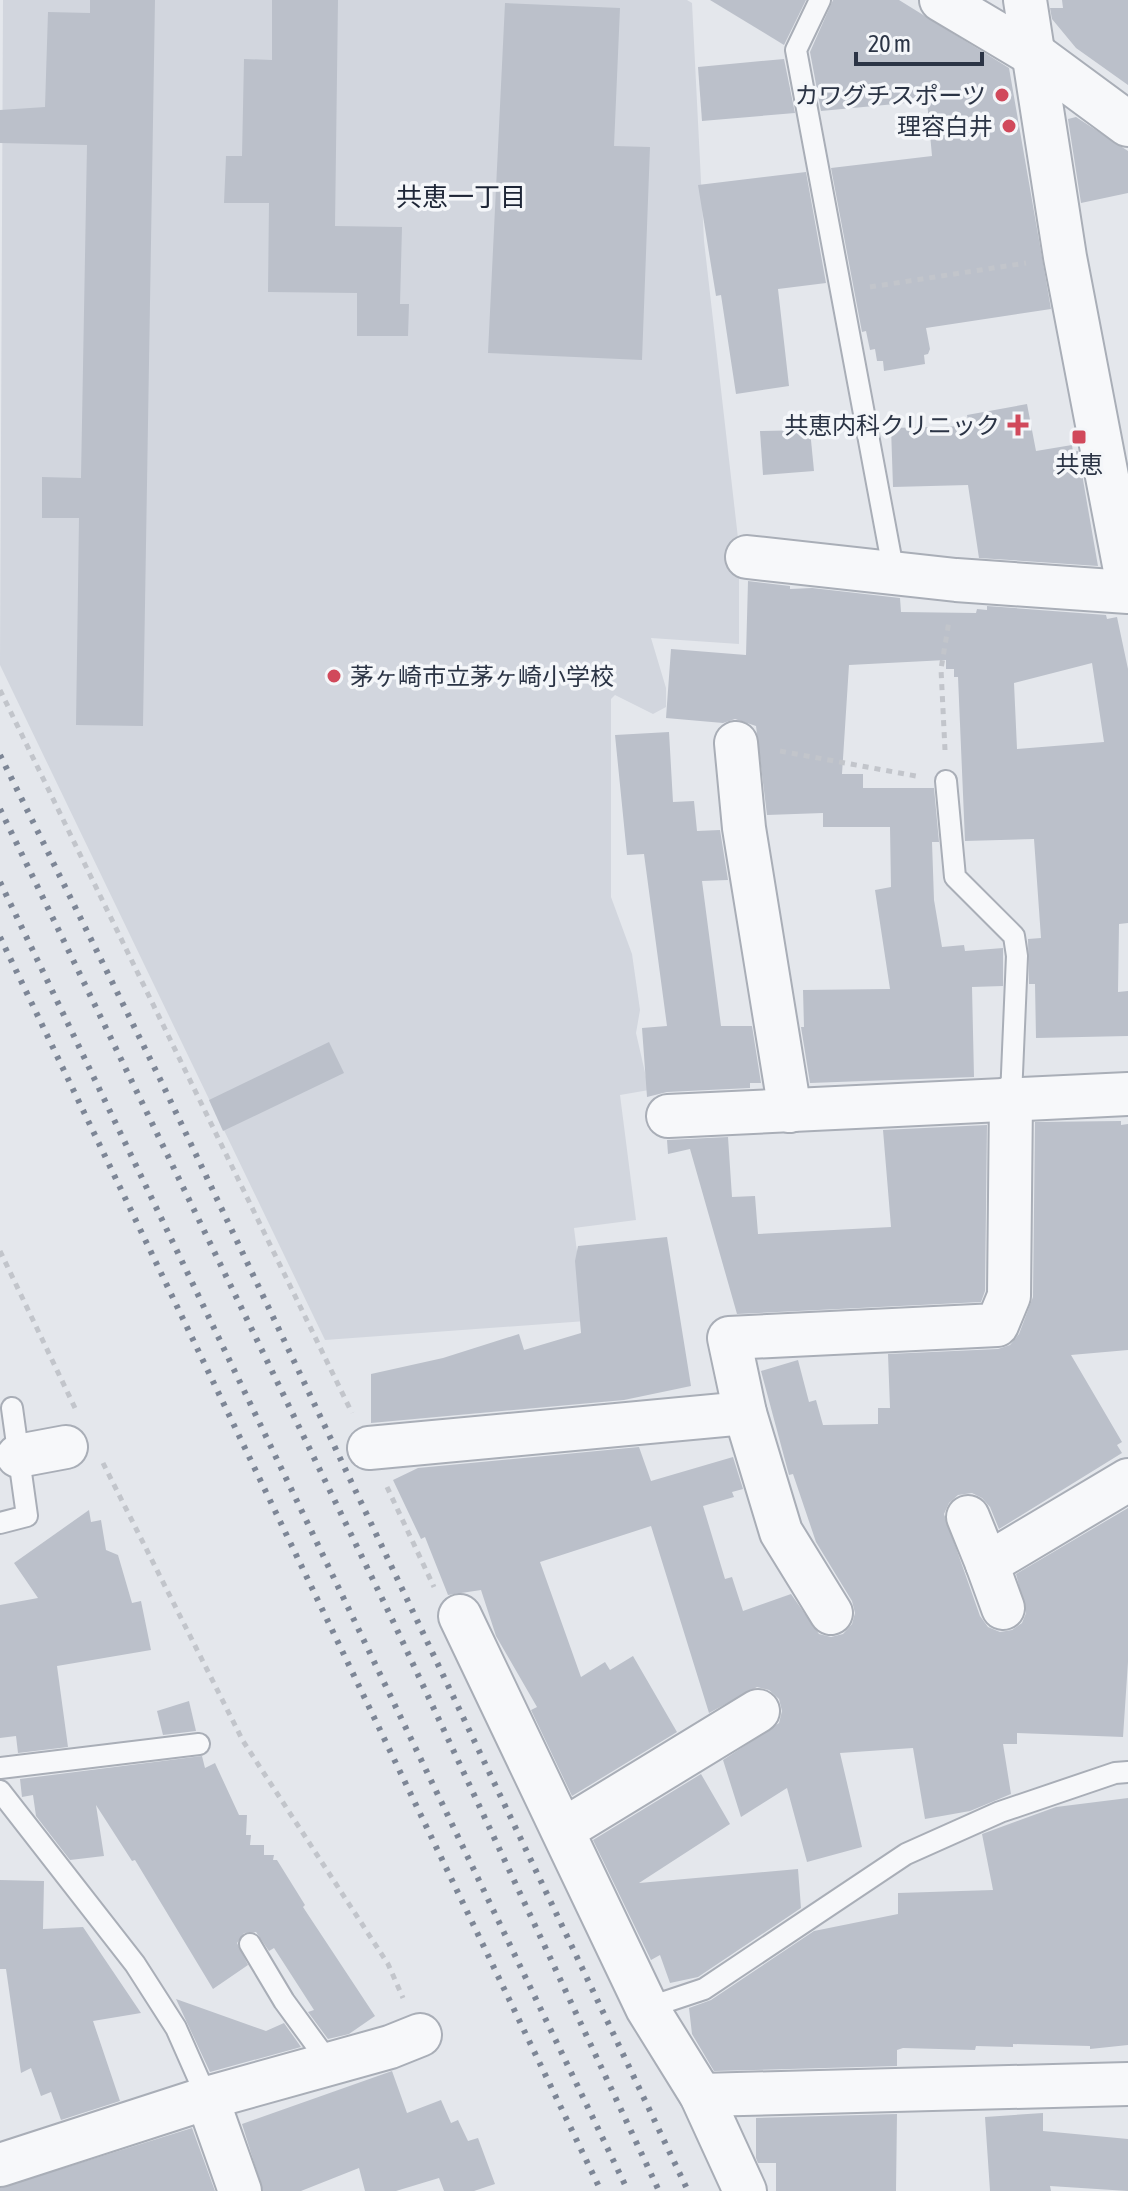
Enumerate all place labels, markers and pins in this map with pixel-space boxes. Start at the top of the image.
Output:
place label: カワグチスポーツ [794,82,986,109]
marker: カワグチスポーツ [993,86,1011,104]
place label: 理容白井 [897,113,993,140]
marker: 理容白井 [1000,117,1018,135]
place label: 共恵内科クリニック [784,412,1000,439]
marker: 共恵内科クリニック [1007,414,1029,436]
marker: 共恵 [1070,428,1088,446]
place label: 共恵 [1055,451,1103,478]
place label: 茅ヶ崎市立茅ヶ崎小学校 [350,663,614,690]
marker: 茅ヶ崎市立茅ヶ崎小学校 [325,667,343,685]

